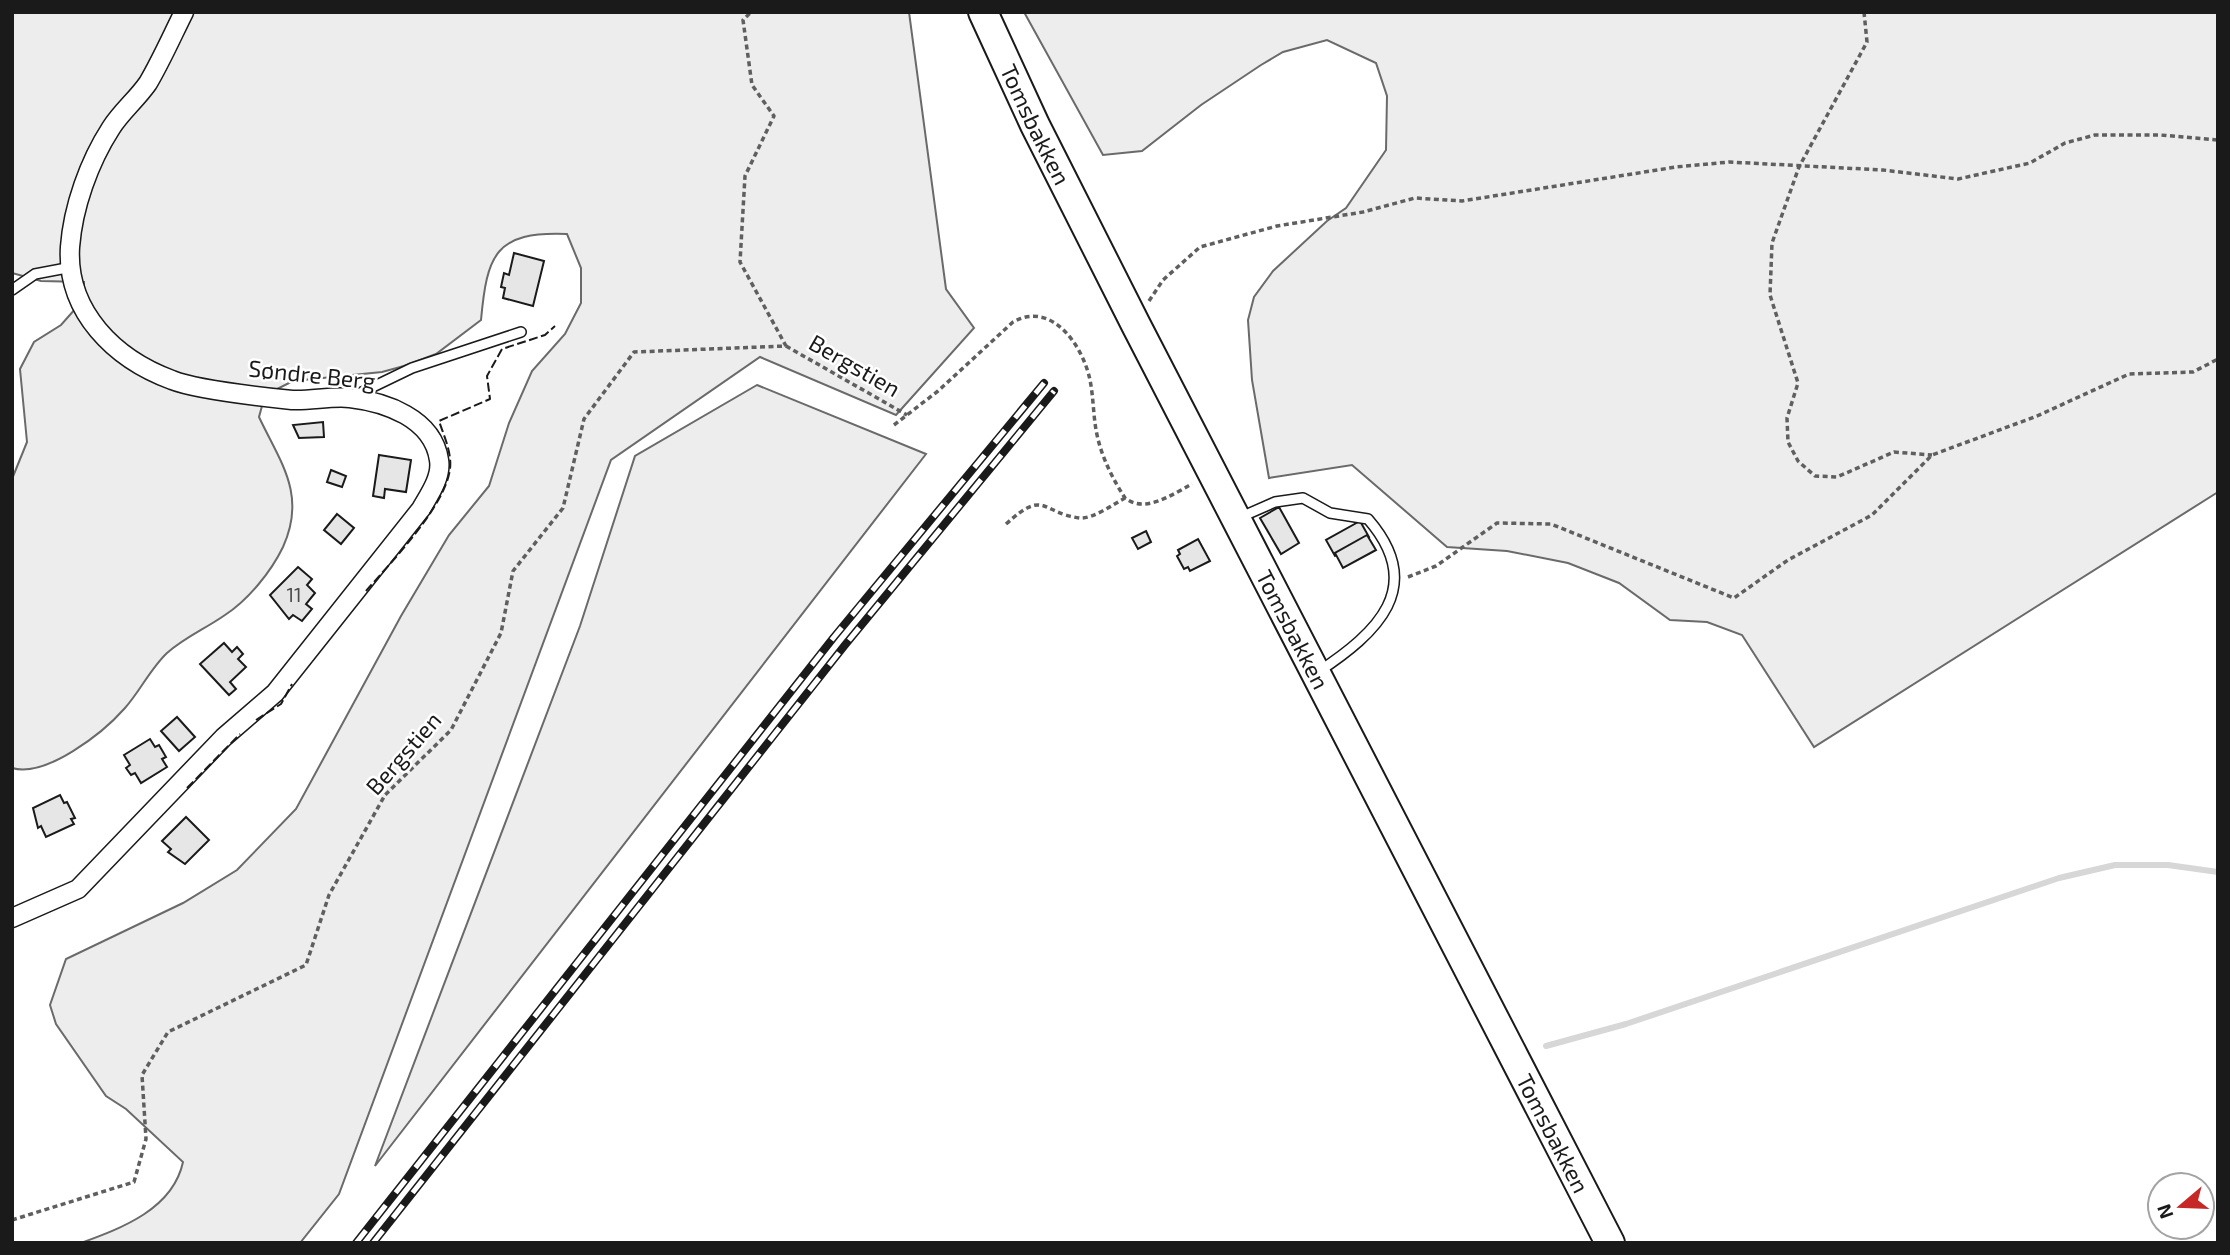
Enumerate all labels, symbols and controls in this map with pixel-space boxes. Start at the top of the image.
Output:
street label: Tomsbakken [995,60,1077,189]
street label: Bergstien [805,328,905,402]
street label: Søndre Berg [247,353,377,395]
street label: Tomsbakken [1251,565,1335,694]
house number: 11 [286,583,302,606]
street label: Bergstien [359,706,447,800]
street label: Tomsbakken [1511,1069,1596,1197]
north arrow [2146,1171,2216,1241]
text: N [2151,1201,2178,1222]

